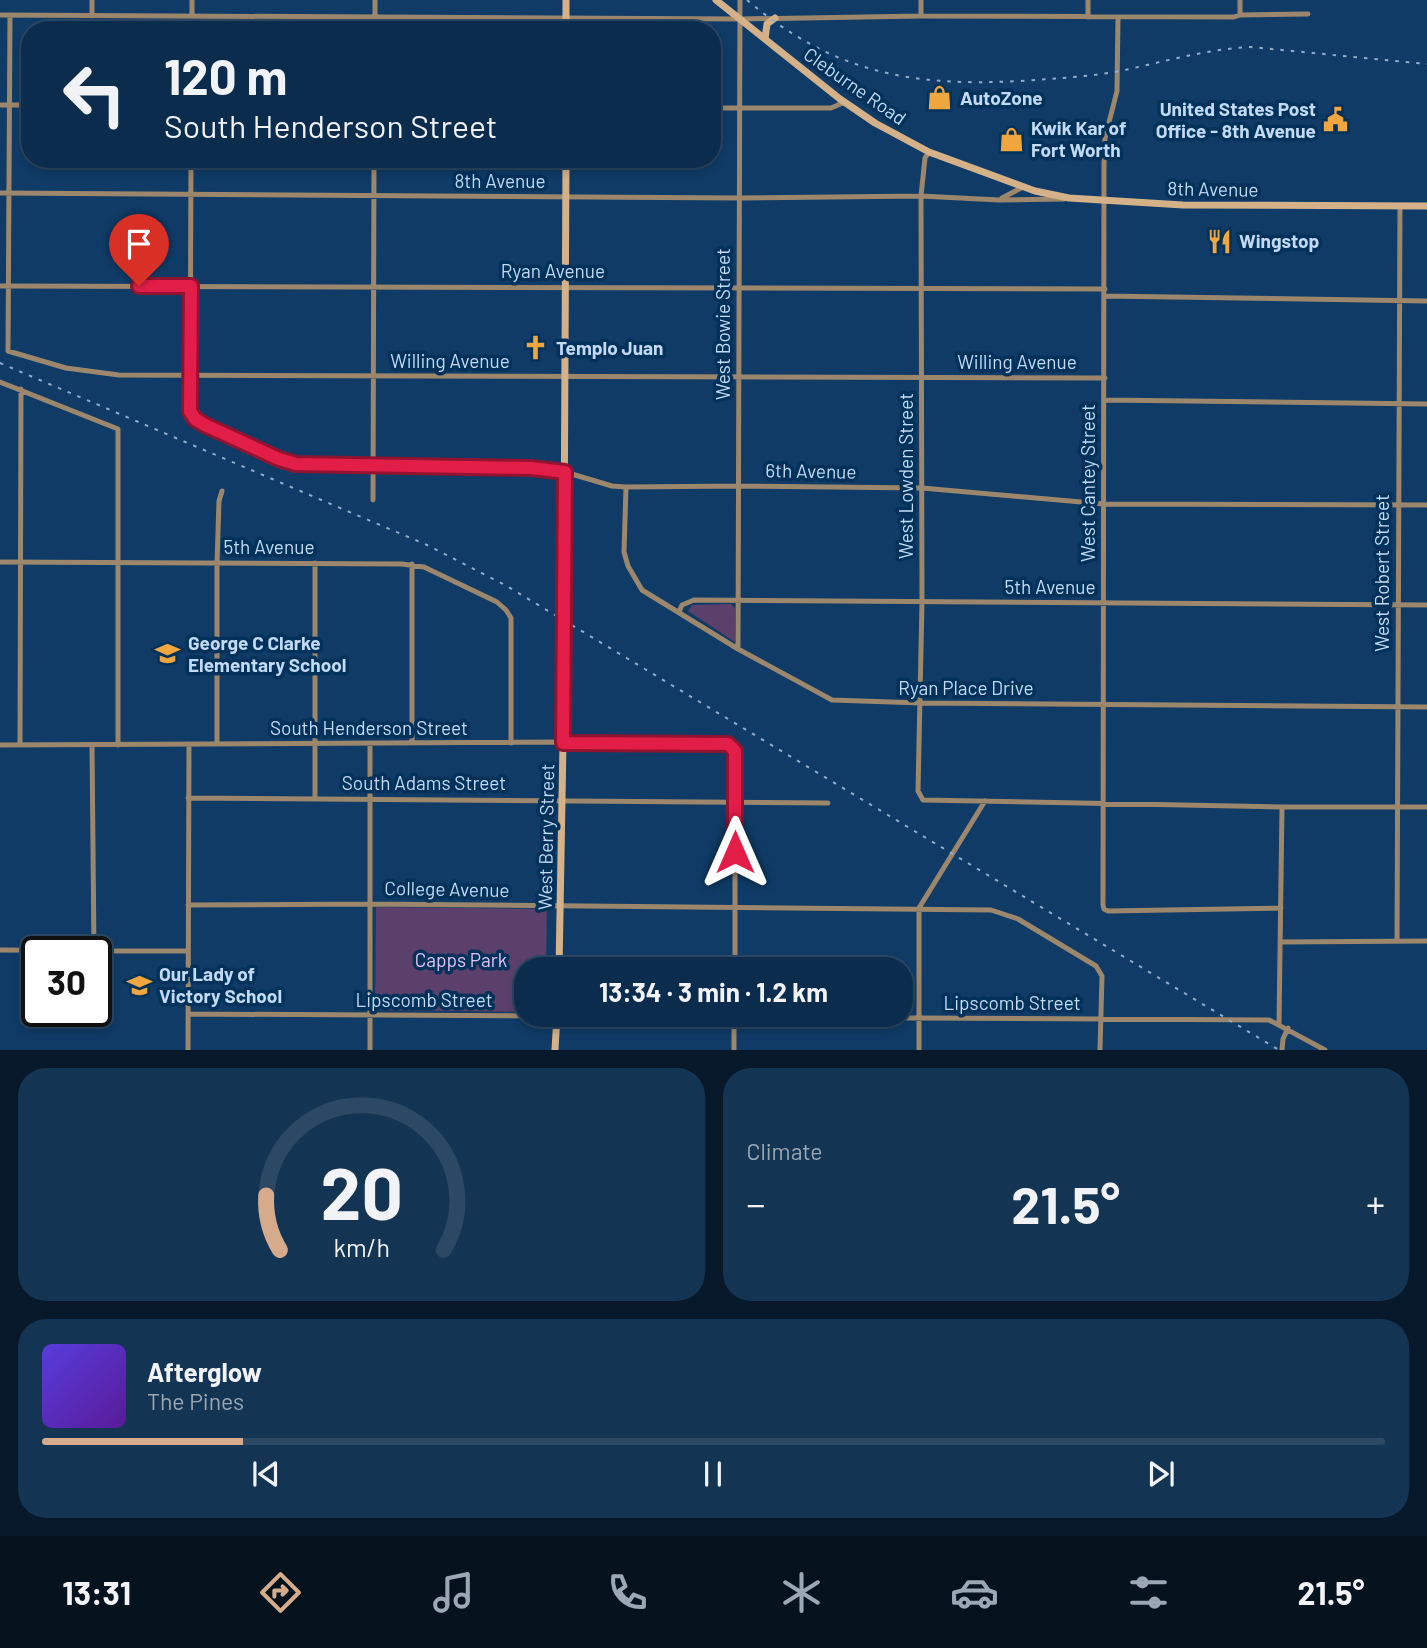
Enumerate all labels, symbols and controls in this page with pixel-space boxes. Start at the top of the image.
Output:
street label: Cleburne Road [800,42,911,129]
text: 120 m [164,46,287,105]
icon: left [49,49,140,140]
shop icon: AutoZone [926,84,954,112]
place label: AutoZone [960,86,1043,109]
place label: United States Post Office - 8th Avenue [1156,97,1316,142]
text: South Henderson Street [164,106,498,144]
public building icon: United States Post Office - 8th Avenue [1322,106,1350,134]
place label: Kwik Kar of Fort Worth [1031,116,1126,161]
shop icon: Kwik Kar of Fort Worth [997,125,1025,153]
street label: 8th Avenue [454,169,546,192]
street label: 8th Avenue [1167,176,1259,201]
pin [109,214,169,286]
icon: arrive [120,225,158,263]
restaurant icon: Wingstop [1205,227,1233,255]
place label: Wingstop [1239,229,1320,252]
street label: West Bowie Street [711,248,734,400]
street label: Ryan Avenue [501,259,605,282]
church icon: Templo Juan [522,334,550,362]
place label: Templo Juan [556,336,663,359]
street label: Willing Avenue [390,349,510,372]
street label: Willing Avenue [957,350,1077,373]
street label: West Lowden Street [894,393,917,559]
street label: West Cantey Street [1076,404,1099,562]
street label: 6th Avenue [765,458,857,483]
street label: West Robert Street [1370,494,1393,652]
street label: 5th Avenue [223,535,315,558]
street label: 5th Avenue [1004,575,1096,598]
place label: George C Clarke Elementary School [188,631,346,676]
school or university icon: George C Clarke Elementary School [154,640,182,668]
street label: Ryan Place Drive [898,676,1034,699]
street label: South Henderson Street [270,716,468,739]
street label: West Berry Street [533,764,558,910]
street label: South Adams Street [342,771,506,794]
position arrow [698,815,772,889]
street label: College Avenue [384,876,510,901]
speed limit sign: 30 [21,936,112,1027]
park label: Capps Park [415,948,507,971]
place label: Our Lady of Victory School [159,962,282,1007]
school or university icon: Our Lady of Victory School [125,971,153,999]
text: 13:34 · 3 min · 1.2 km [599,976,828,1007]
street label: Lipscomb Street [355,988,493,1011]
street label: Lipscomb Street [943,991,1081,1014]
text: Climate [747,1137,823,1165]
text: 20 [320,1148,402,1236]
text: 21.5° [1011,1172,1120,1234]
text: − [747,1180,766,1226]
text: + [1366,1180,1385,1226]
text: km/h [333,1232,390,1262]
text: Afterglow [147,1356,262,1387]
text: The Pines [147,1387,244,1415]
icon: previous [247,1455,285,1493]
icon: pause [694,1455,732,1493]
icon: next [1142,1455,1180,1493]
icon: directions [256,1568,305,1617]
icon: music [429,1568,478,1617]
icon: phone [603,1568,652,1617]
icon: climate [777,1568,826,1617]
icon: car [950,1568,999,1617]
icon: filters [1124,1568,1173,1617]
text: 13:31 [62,1573,131,1611]
text: 21.5° [1298,1573,1365,1611]

